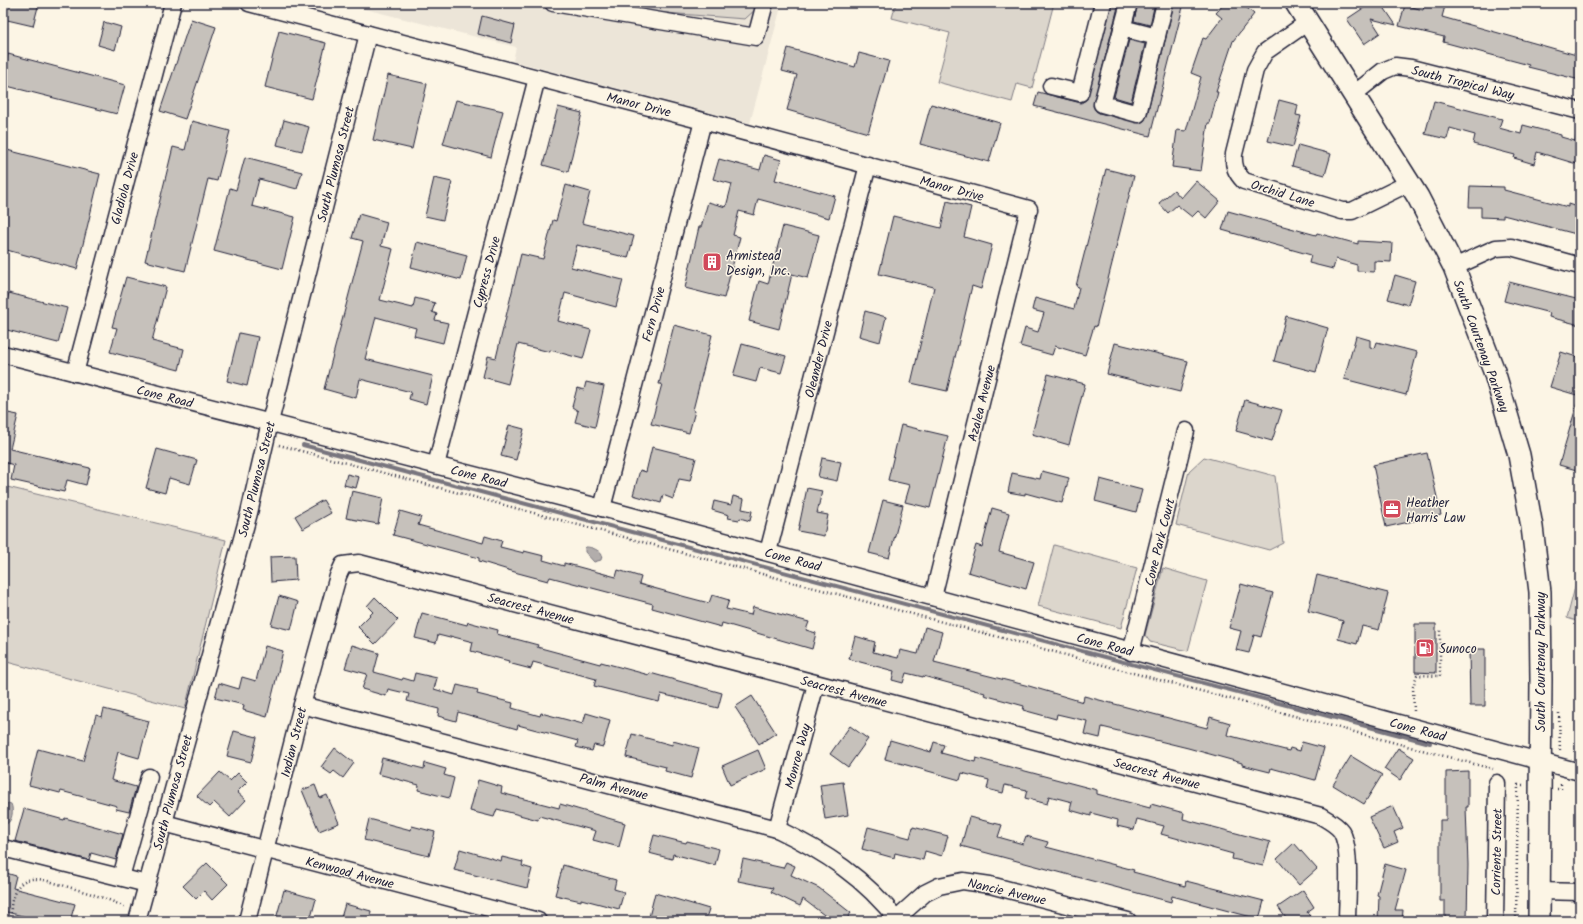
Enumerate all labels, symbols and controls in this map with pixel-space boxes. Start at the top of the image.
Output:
street label: South Tropical Way [1409,61,1517,107]
street label: Manor Drive [604,87,673,124]
street label: South Plumosa Street [312,103,361,225]
street label: Gladiola Drive [106,150,145,227]
street label: Manor Drive [917,171,986,208]
street label: Orchid Lane [1248,175,1317,214]
street label: Cypress Drive [468,234,507,311]
place label: Armistead Design, Inc. [726,246,790,282]
building icon: Armistead Design, Inc. [701,251,723,273]
street label: South Courtenay Parkway [1447,277,1515,417]
street label: Fern Drive [637,284,672,344]
street label: Oleander Drive [800,318,839,400]
street label: Azalea Avenue [963,363,1002,444]
street label: Cone Road [134,380,196,415]
street label: South Plumosa Street [233,418,282,540]
street label: Cone Road [448,460,510,495]
place label: Heather Harris Law [1406,493,1465,529]
street label: Cone Park Court [1139,495,1182,588]
office icon: Heather Harris Law [1381,498,1403,520]
street label: Cone Road [762,543,824,578]
street label: Seacrest Avenue [485,588,576,631]
street label: South Courtenay Parkway [1531,591,1552,732]
street label: Cone Road [1074,628,1136,663]
fuel station icon: Sunoco [1414,637,1436,659]
place label: Sunoco [1439,639,1477,660]
street label: Seacrest Avenue [798,671,889,714]
street label: Indian Street [276,704,314,780]
street label: Cone Road [1387,713,1449,748]
street label: Monroe Way [780,721,817,791]
street label: South Plumosa Street [148,731,199,852]
street label: Seacrest Avenue [1111,753,1202,796]
street label: Palm Avenue [577,768,650,807]
street label: Corriente Street [1486,807,1509,896]
street label: Kenwood Avenue [303,852,396,895]
street label: Nancie Avenue [965,873,1048,912]

